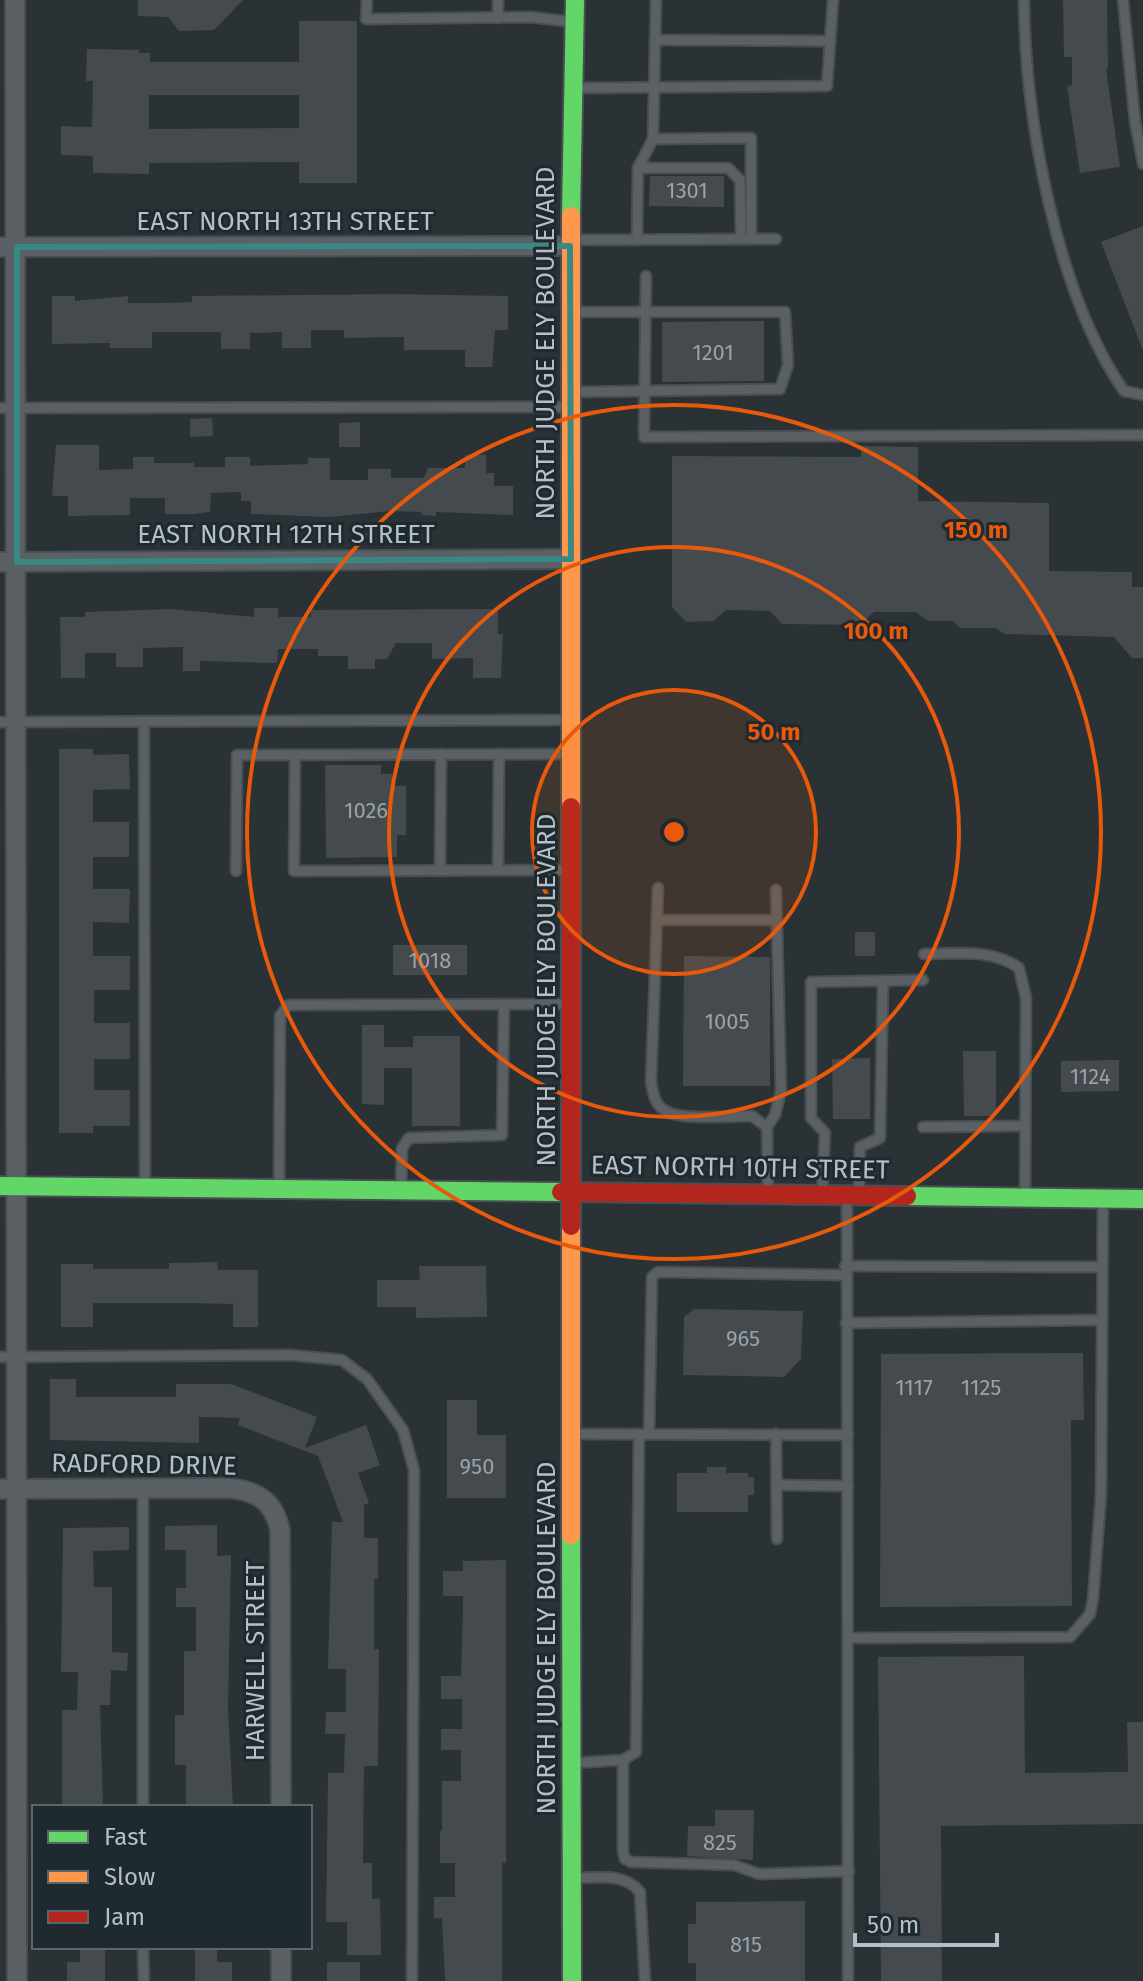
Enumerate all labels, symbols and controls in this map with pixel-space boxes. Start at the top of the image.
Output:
street label: NORTH JUDGE ELY BOULEVARD [530,166,561,520]
house number: 1301 [666,177,708,204]
street label: EAST NORTH 13TH STREET [136,206,434,237]
house number: 1201 [692,339,734,366]
text: 150 m [944,516,1008,544]
street label: EAST NORTH 12TH STREET [137,519,435,550]
text: 100 m [843,617,909,645]
text: 50 m [748,718,800,746]
house number: 1026 [344,797,388,824]
street label: NORTH JUDGE ELY BOULEVARD [531,813,562,1167]
centre of rings [660,818,688,846]
house number: 1018 [409,947,451,974]
house number: 1005 [704,1008,750,1035]
house number: 1124 [1070,1063,1111,1090]
street label: EAST NORTH 10TH STREET [590,1149,890,1186]
house number: 965 [726,1325,760,1352]
house number: 1117 [895,1374,933,1401]
house number: 1125 [961,1374,1001,1401]
street label: RADFORD DRIVE [51,1447,237,1482]
house number: 950 [460,1453,494,1480]
street label: NORTH JUDGE ELY BOULEVARD [531,1461,562,1815]
street label: HARWELL STREET [240,1560,271,1761]
legend [32,1805,312,1949]
text: Fast [104,1823,147,1851]
house number: 825 [703,1829,737,1856]
text: Slow [104,1863,155,1891]
scale bar [855,1897,997,1947]
text: Jam [104,1903,145,1931]
text: 50 m [867,1911,919,1939]
house number: 815 [730,1931,762,1958]

